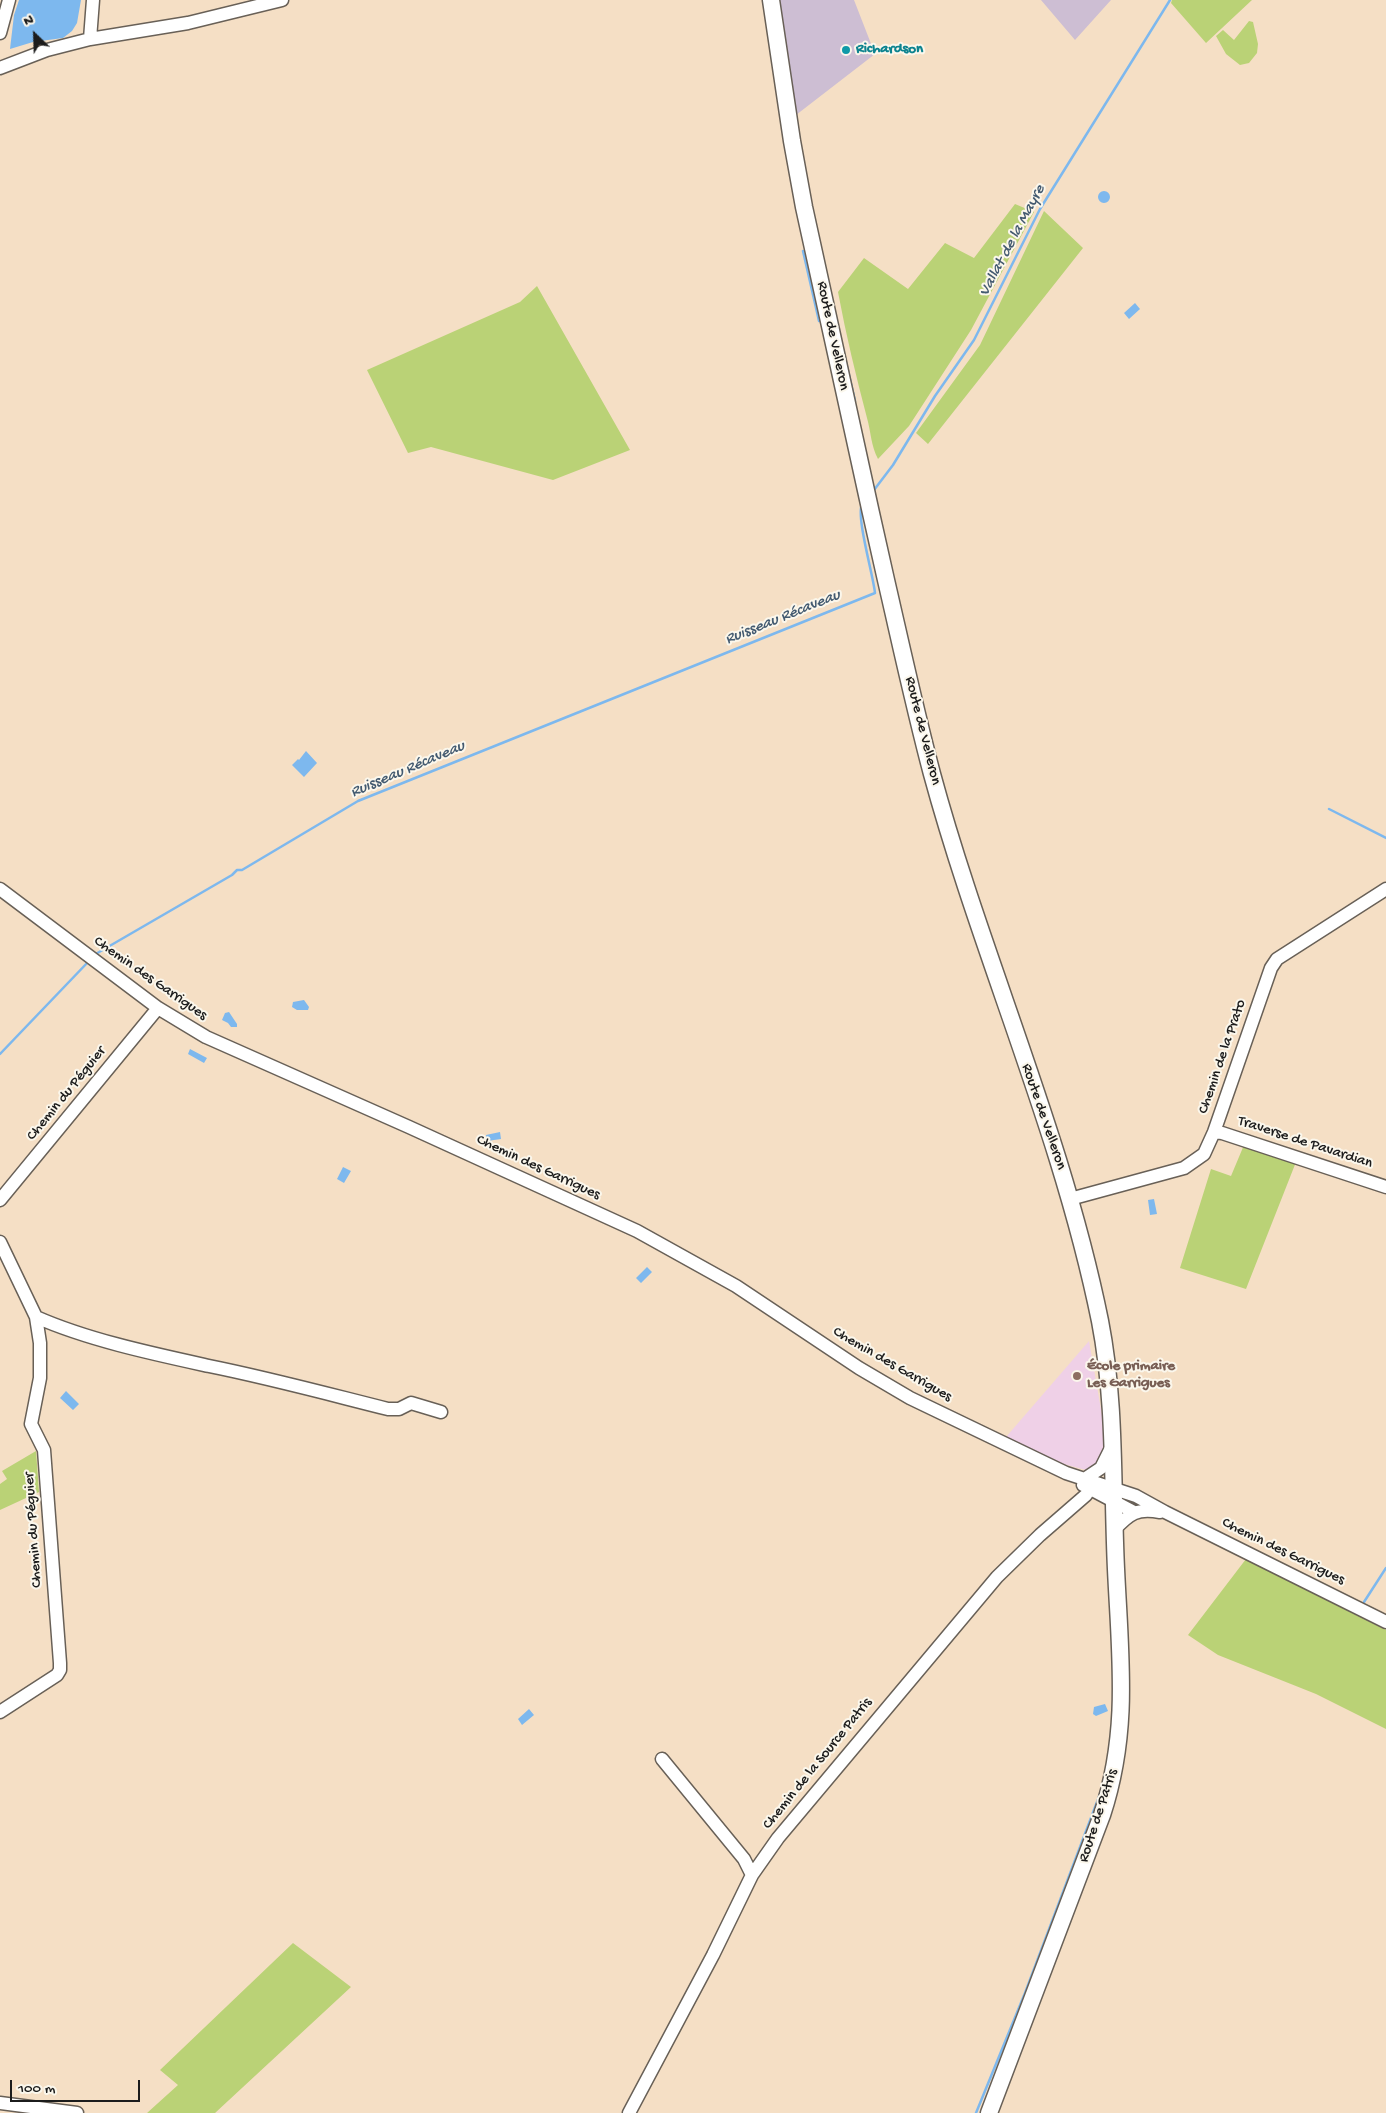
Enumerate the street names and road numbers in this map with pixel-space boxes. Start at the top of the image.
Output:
street label: Route de Velleron [812,280,852,392]
street label: Route de Velleron [900,675,944,787]
street label: Chemin des Garrigues [90,933,210,1025]
street label: Chemin de la Prato [1195,998,1251,1116]
street label: Chemin du Péguier [24,1043,110,1145]
street label: Route de Velleron [1016,1062,1070,1172]
street label: Traverse de Pavardian [1235,1113,1375,1173]
street label: Chemin des Garrigues [473,1131,603,1205]
street label: Chemin des Garrigues [829,1324,955,1406]
street label: Chemin du Péguier [21,1472,47,1588]
street label: Chemin des Garrigues [1219,1514,1347,1590]
street label: Chemin de la Source Patris [759,1695,877,1833]
street label: Route de Patris [1075,1767,1123,1865]

